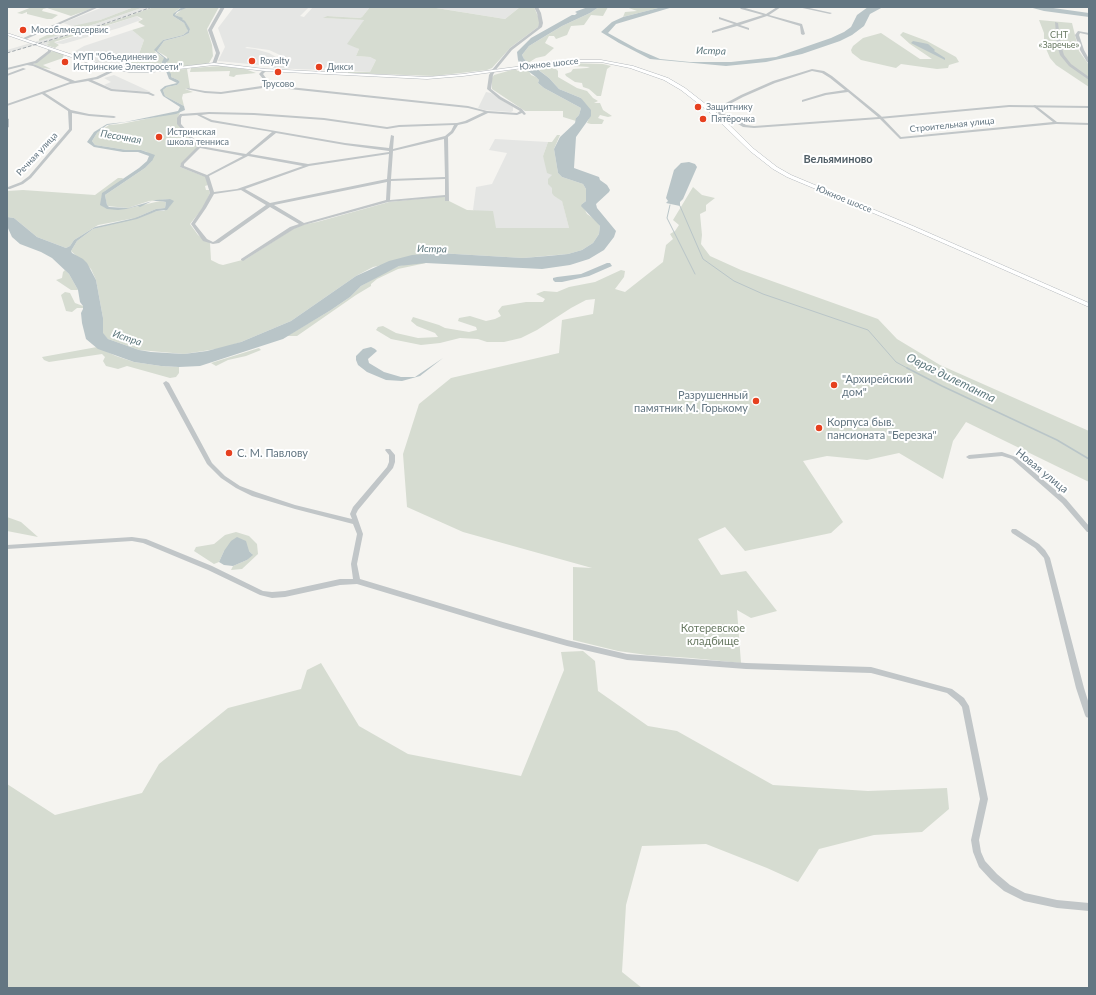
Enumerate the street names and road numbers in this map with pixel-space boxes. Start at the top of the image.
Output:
street label: Южное шоссе [519,56,579,72]
street label: Строительная улица [909,115,995,135]
street label: Речная улица [14,130,60,178]
street label: Южное шоссе [815,183,873,215]
street label: Новая улица [1013,446,1071,496]

